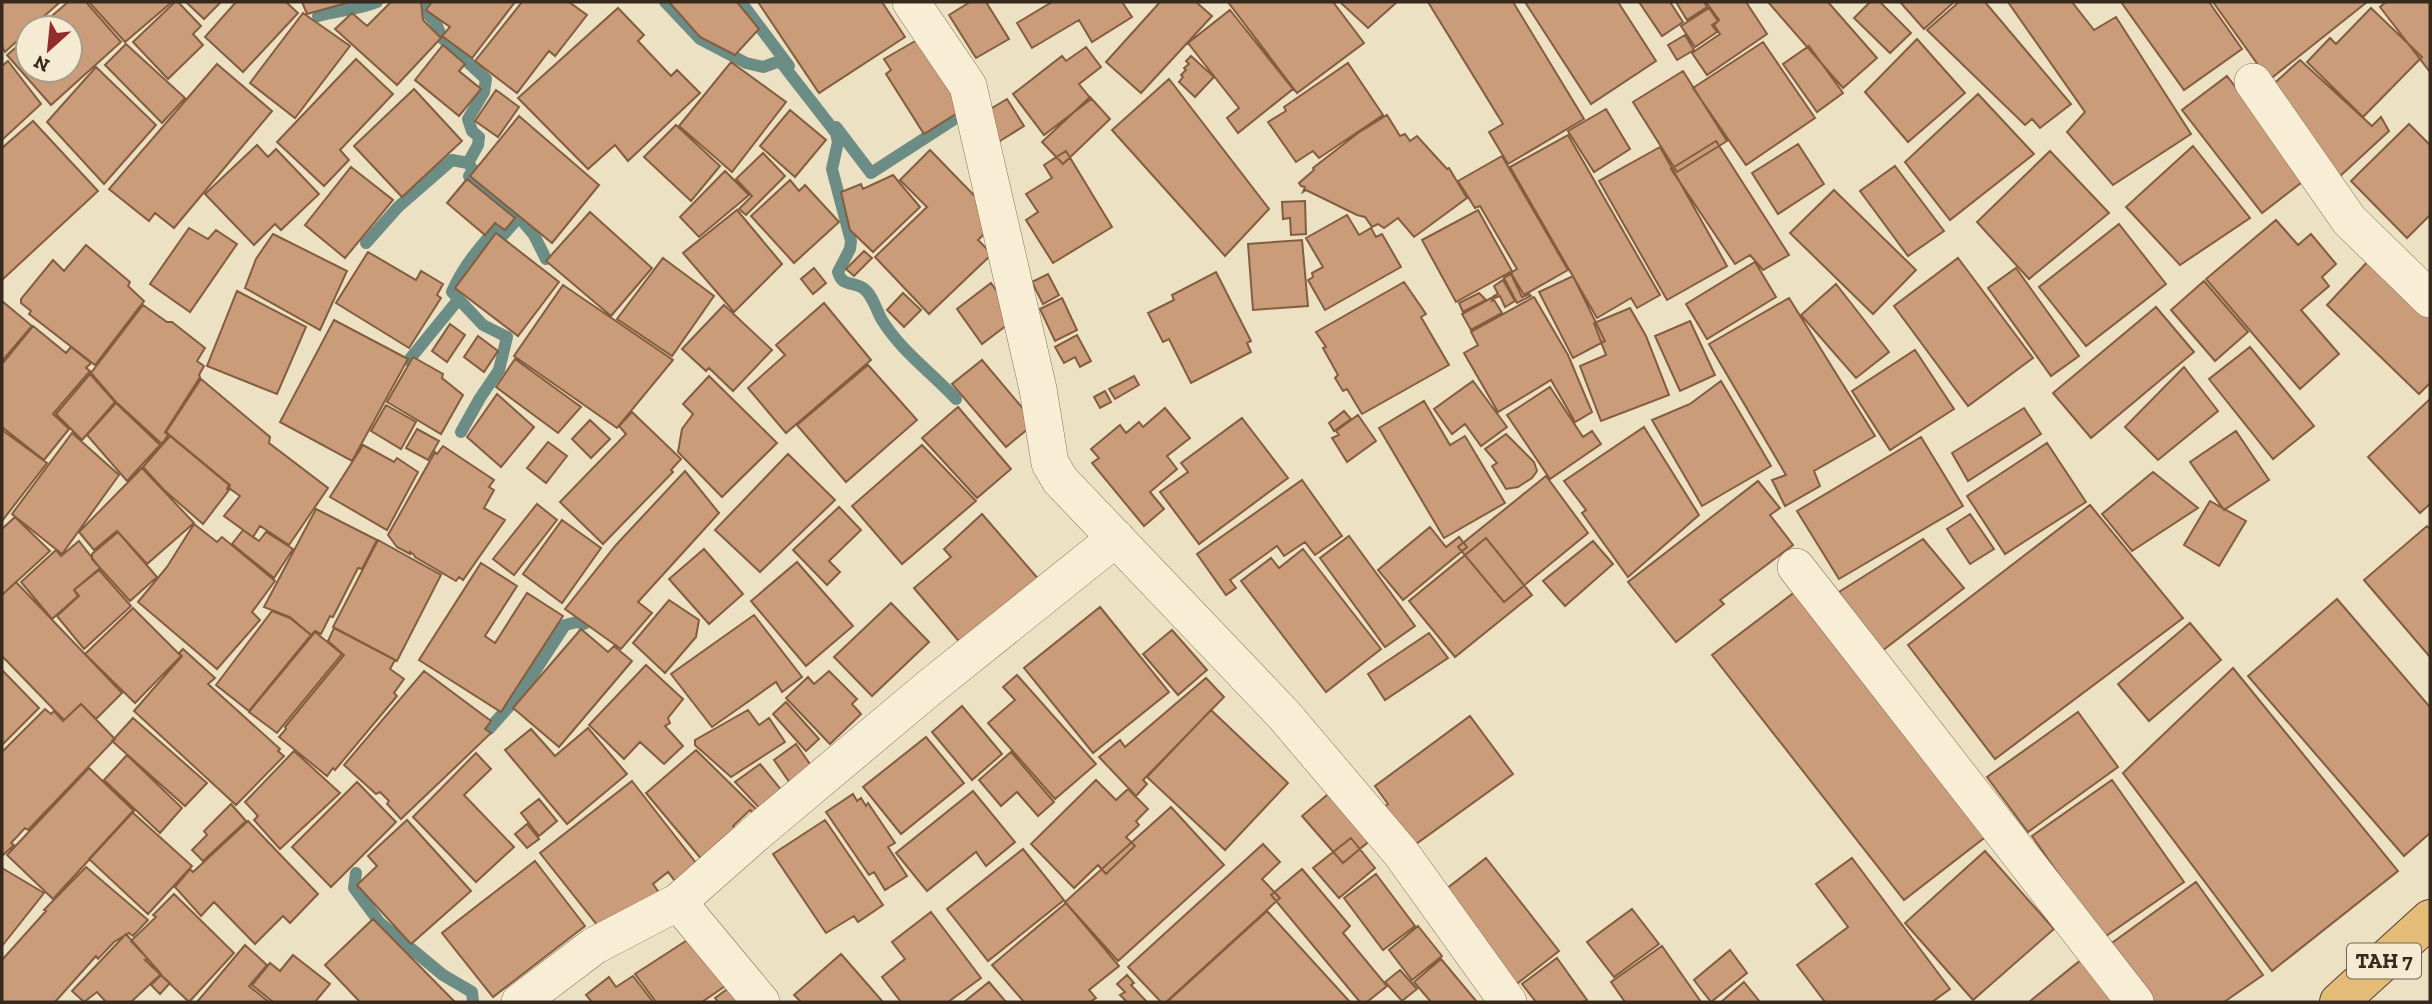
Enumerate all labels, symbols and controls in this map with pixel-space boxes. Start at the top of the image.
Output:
north arrow [14,14,84,84]
text: N [30,50,53,77]
road number: TAH 7 [2347,944,2421,978]

